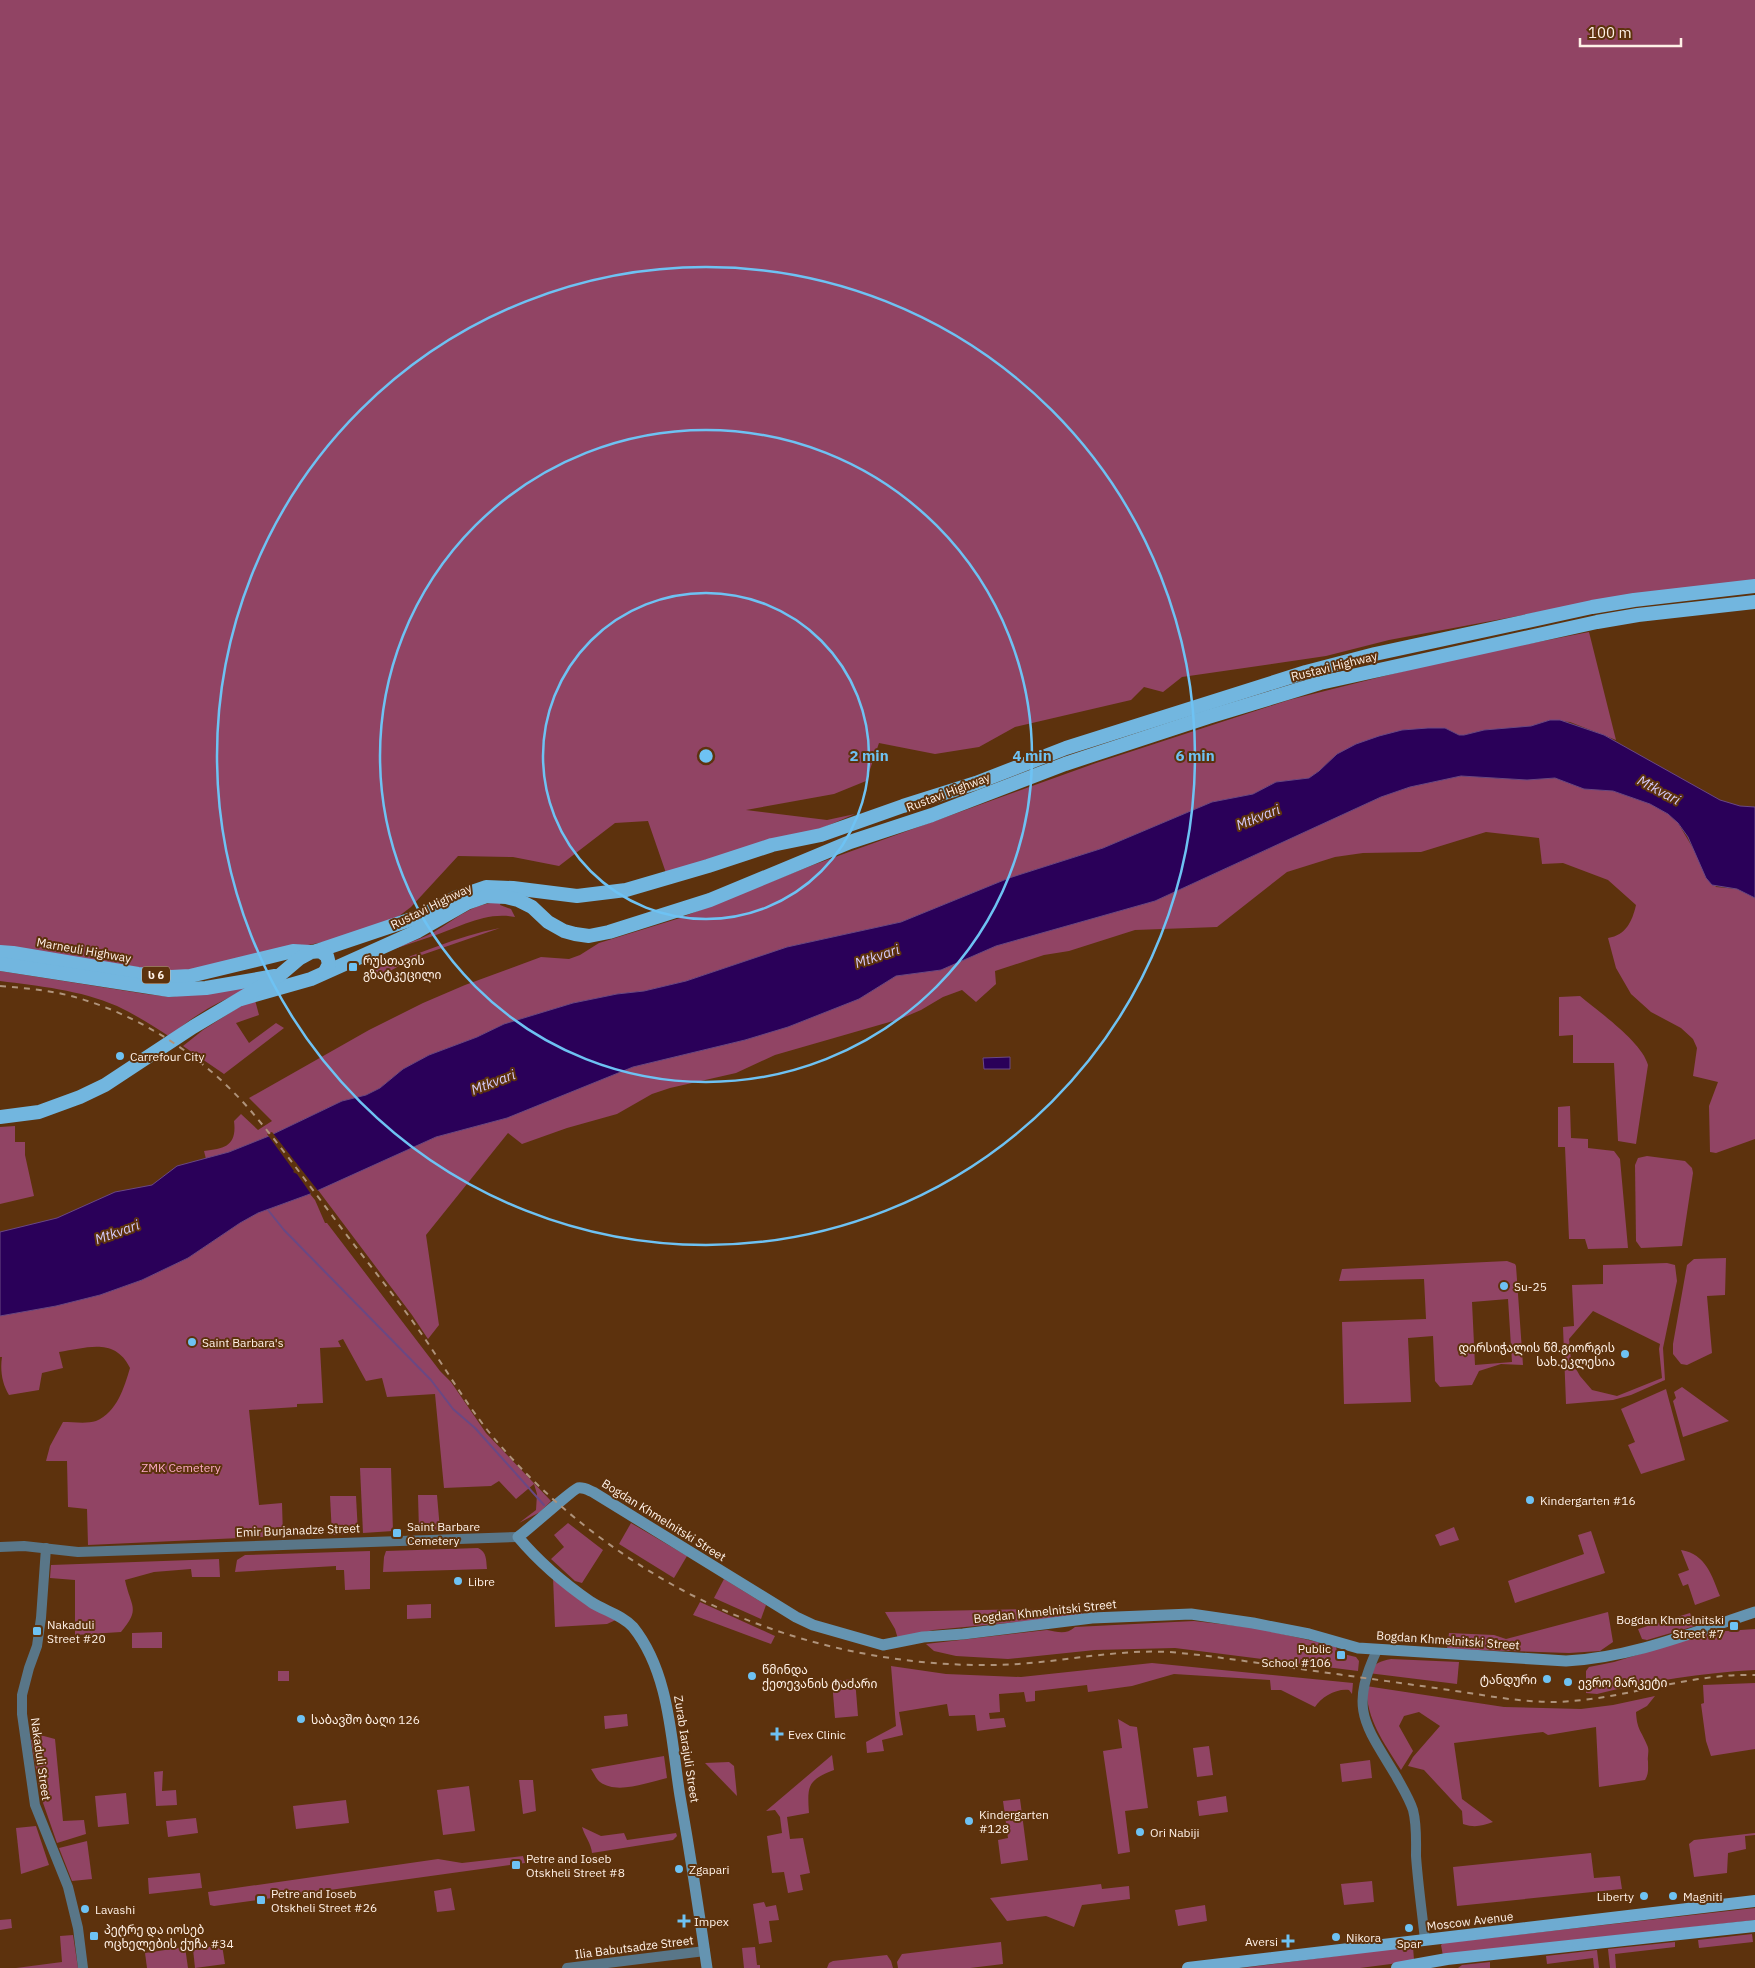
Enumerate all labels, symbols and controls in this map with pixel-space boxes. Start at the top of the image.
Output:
scale bar [1580,15,1681,47]
text: 100 m [1588,23,1632,42]
street label: Rustavi Highway [1289,648,1379,684]
text: 2 min [849,746,889,765]
text: 4 min [1012,746,1052,765]
text: 6 min [1175,746,1215,765]
centre of rings [697,747,715,765]
street label: Rustavi Highway [904,769,992,815]
water label: Mtkvari [1634,771,1684,809]
water label: Mtkvari [1233,800,1283,834]
street label: Rustavi Highway [388,880,474,932]
street label: Marneuli Highway [35,934,133,966]
water label: Mtkvari [852,940,902,972]
place label: რუსთავის გზატკეცილი [363,953,442,983]
marker: რუსთავის გზატკეცილი [347,961,359,973]
road number: ს 6 [142,966,170,984]
place label: Carrefour City [130,1049,204,1064]
marker: Carrefour City [114,1050,126,1062]
water label: Mtkvari [468,1065,518,1099]
water label: Mtkvari [92,1216,142,1248]
place label: Su-25 [1514,1279,1547,1294]
marker: Su-25 [1498,1280,1510,1292]
place label: Saint Barbara's [202,1335,284,1350]
marker: Saint Barbara's [186,1336,198,1348]
place label: დირსიჭალის წმ.გიორგის სახ.ეკლესია [1459,1340,1615,1370]
marker: დირსიჭალის წმ.გიორგის სახ.ეკლესია [1619,1348,1631,1360]
park label: ZMK Cemetery [141,1460,221,1475]
street label: Bogdan Khmelnitski Street [599,1476,729,1564]
place label: Kindergarten #16 [1540,1493,1636,1508]
marker: Kindergarten #16 [1524,1494,1536,1506]
place label: Saint Barbare Cemetery [407,1519,481,1548]
street label: Emir Burjanadze Street [236,1520,360,1540]
marker: Saint Barbare Cemetery [391,1527,403,1539]
place label: Libre [468,1574,495,1589]
marker: Libre [452,1575,464,1587]
street label: Bogdan Khmelnitski Street [973,1596,1117,1626]
place label: Bogdan Khmelnitski Street #7 [1616,1612,1724,1641]
place label: Nakaduli Street #20 [47,1617,106,1646]
marker: Bogdan Khmelnitski Street #7 [1728,1620,1740,1632]
marker: Nakaduli Street #20 [31,1625,43,1637]
street label: Bogdan Khmelnitski Street [1376,1628,1520,1652]
place label: Public School #106 [1261,1641,1331,1670]
marker: Public School #106 [1335,1649,1347,1661]
place label: წმინდა ქეთევანის ტაძარი [762,1662,877,1691]
marker: წმინდა ქეთევანის ტაძარი [746,1670,758,1682]
place label: ტანდური [1480,1672,1537,1688]
marker: ტანდური [1541,1673,1553,1685]
place label: ევრო მარკეტი [1578,1675,1668,1690]
marker: ევრო მარკეტი [1562,1676,1574,1688]
street label: Zurab Iarajuli Street [671,1694,703,1804]
place label: საბავშო ბაღი 126 [311,1712,420,1728]
marker: საბავშო ბაღი 126 [295,1713,307,1725]
street label: Nakaduli Street [28,1717,54,1801]
marker: Evex Clinic [770,1727,784,1741]
place label: Evex Clinic [788,1727,846,1742]
place label: Kindergarten #128 [979,1807,1049,1836]
marker: Kindergarten #128 [963,1815,975,1827]
place label: Ori Nabiji [1150,1825,1200,1840]
marker: Ori Nabiji [1134,1826,1146,1838]
place label: Petre and Ioseb Otskheli Street #8 [526,1851,625,1880]
marker: Petre and Ioseb Otskheli Street #8 [510,1859,522,1871]
place label: Zgapari [689,1862,729,1877]
marker: Zgapari [673,1863,685,1875]
place label: Petre and Ioseb Otskheli Street #26 [271,1886,377,1915]
place label: Liberty [1597,1889,1634,1904]
place label: Magniti [1683,1889,1723,1904]
marker: Liberty [1638,1890,1650,1902]
marker: Magniti [1667,1890,1679,1902]
marker: Petre and Ioseb Otskheli Street #26 [255,1894,267,1906]
place label: Lavashi [95,1902,135,1917]
marker: Lavashi [79,1903,91,1915]
street label: Moscow Avenue [1426,1908,1515,1934]
place label: Impex [694,1914,729,1929]
marker: Impex [678,1915,690,1927]
place label: პეტრე და იოსებ ოცხელების ქუჩა #34 [104,1922,234,1952]
marker: Spar [1403,1922,1415,1934]
marker: პეტრე და იოსებ ოცხელების ქუჩა #34 [88,1930,100,1942]
place label: Nikora [1346,1930,1382,1945]
marker: Nikora [1330,1931,1342,1943]
street label: Ilia Babutsadze Street [574,1932,694,1962]
place label: Aversi [1245,1934,1278,1949]
marker: Aversi [1282,1935,1294,1947]
place label: Spar [1397,1936,1422,1951]

